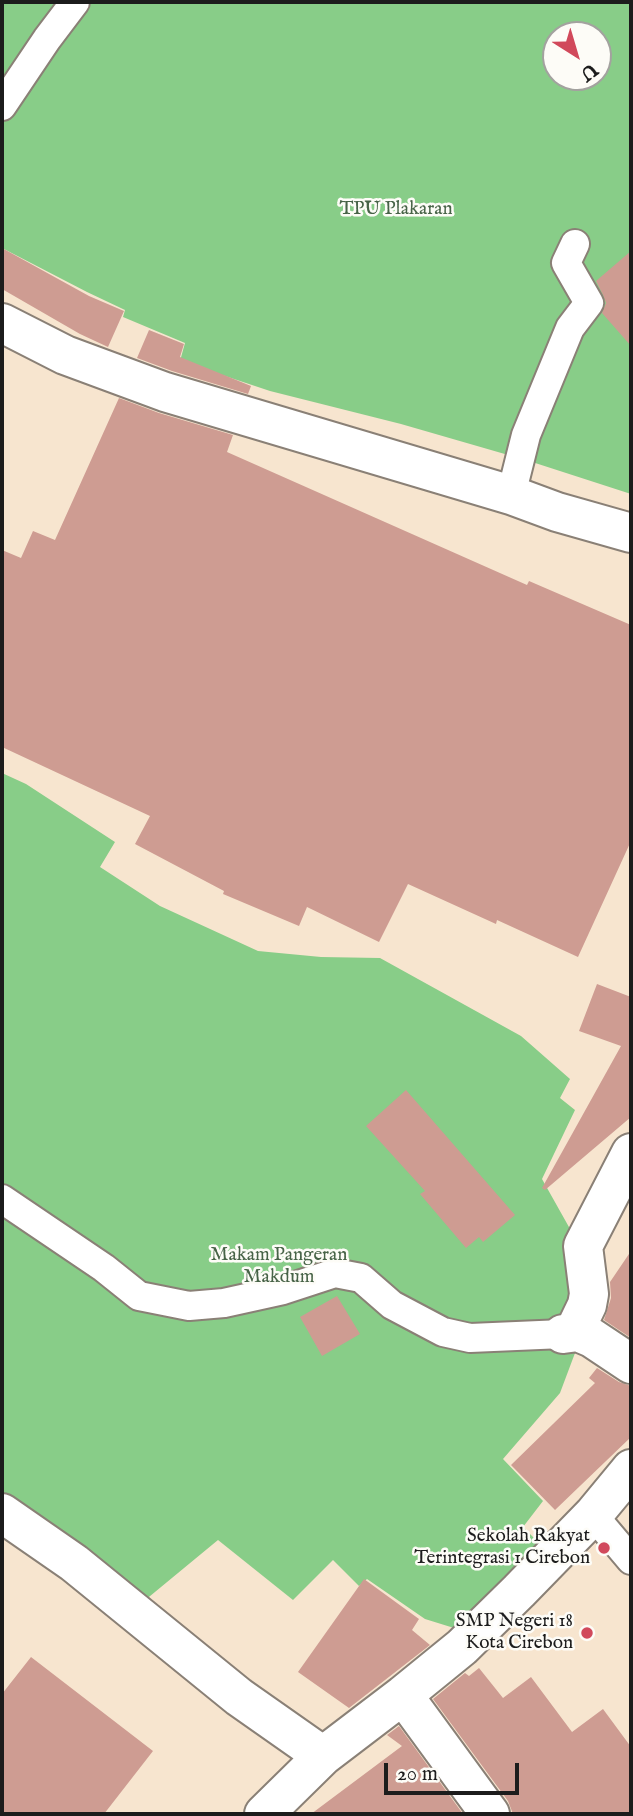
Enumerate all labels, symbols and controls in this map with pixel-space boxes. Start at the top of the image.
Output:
north arrow [542,21,612,91]
text: U [575,57,602,86]
park label: TPU Plakaran [339,199,453,221]
park label: Makam Pangeran Makdum [211,1245,347,1289]
place label: Sekolah Rakyat Terintegrasi 1 Cirebon [414,1526,590,1570]
marker: Sekolah Rakyat Terintegrasi 1 Cirebon [596,1540,612,1556]
place label: SMP Negeri 18 Kota Cirebon [456,1611,573,1655]
marker: SMP Negeri 18 Kota Cirebon [579,1625,595,1641]
scale bar [388,1750,523,1794]
text: 20 m [397,1761,438,1788]

